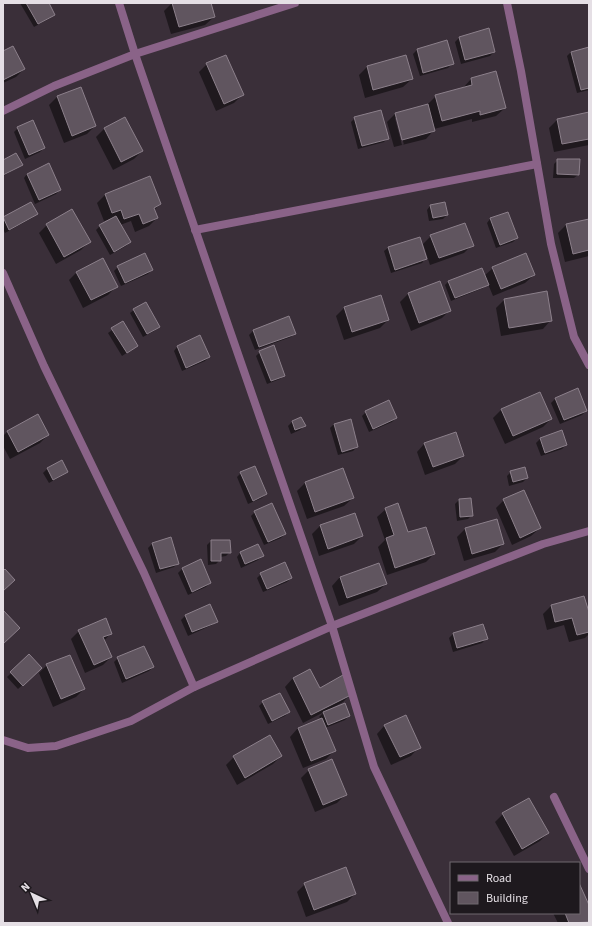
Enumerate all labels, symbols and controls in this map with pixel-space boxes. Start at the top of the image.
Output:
legend [450,862,580,914]
text: Road [486,870,512,887]
north arrow [12,874,52,914]
text: N [18,879,33,895]
text: Building [486,890,528,907]

